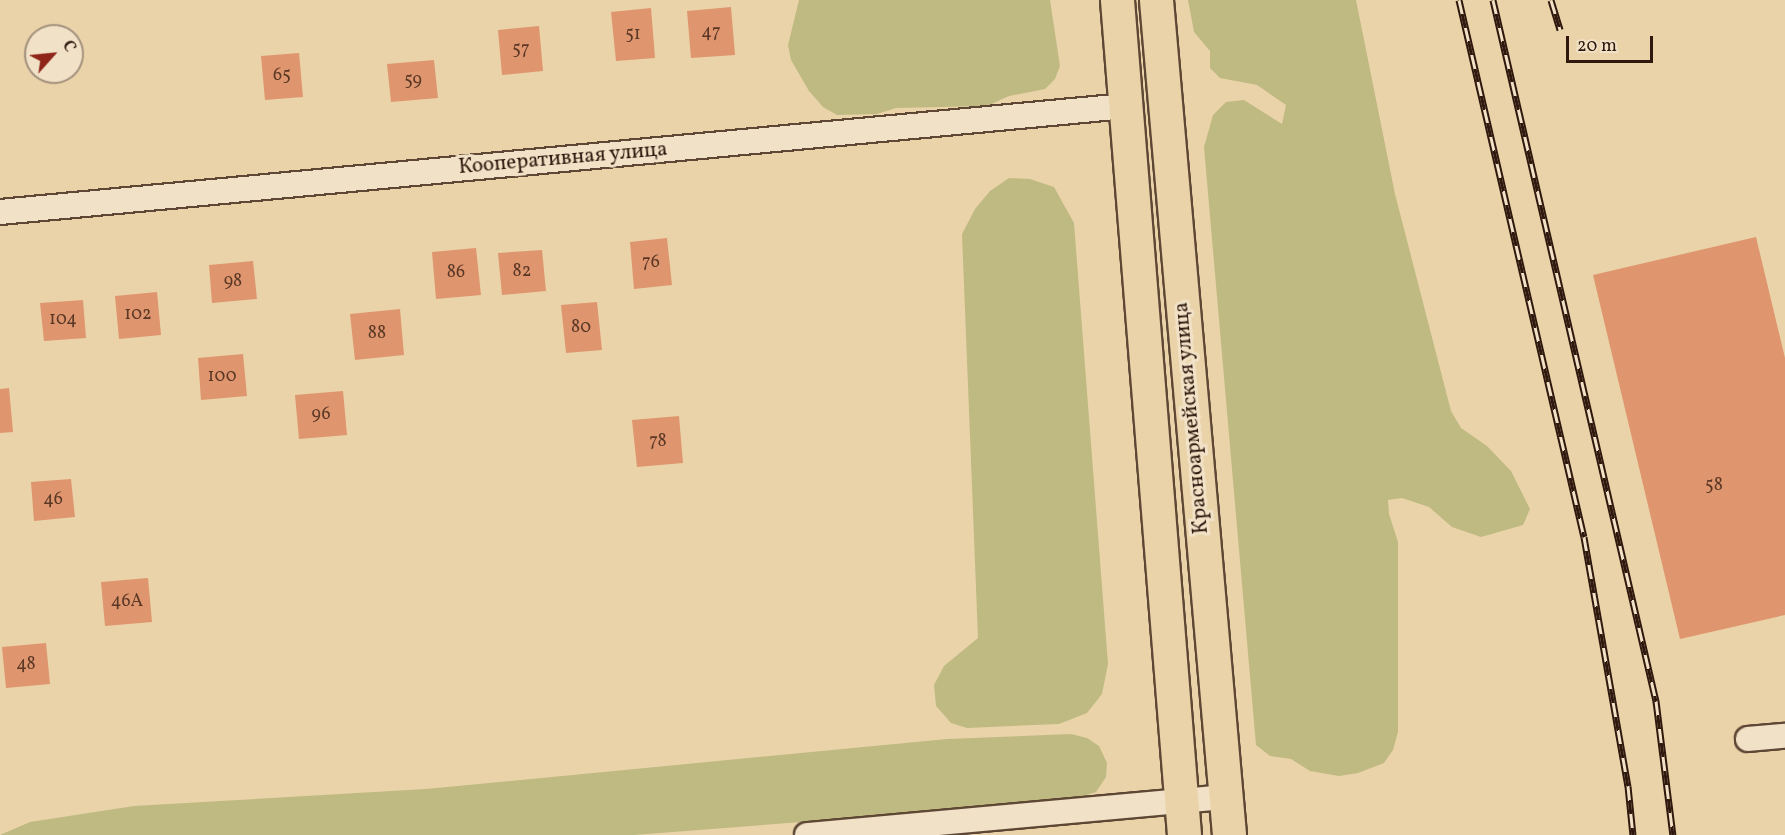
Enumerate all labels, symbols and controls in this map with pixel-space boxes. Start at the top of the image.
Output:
house number: 47 [701,22,721,44]
north arrow [24,24,84,84]
house number: 51 [625,24,641,46]
scale bar [1569,24,1656,62]
text: 20 m [1577,34,1617,59]
text: С [56,37,80,56]
house number: 57 [512,39,530,61]
house number: 65 [273,65,291,87]
house number: 59 [404,70,422,92]
street label: Кооперативная улица [457,137,669,181]
house number: 76 [642,252,660,274]
house number: 82 [513,261,531,283]
house number: 86 [447,262,465,284]
house number: 98 [224,271,242,293]
street label: Красноармейская улица [1169,301,1215,535]
house number: 102 [124,304,152,326]
house number: 104 [49,309,77,331]
house number: 80 [571,317,591,339]
house number: 88 [368,323,386,345]
house number: 100 [208,366,236,388]
house number: 96 [311,404,331,426]
house number: 78 [649,431,667,453]
house number: 58 [1705,475,1723,497]
house number: 46 [43,489,63,511]
house number: 46А [111,591,143,613]
house number: 48 [16,654,36,676]

